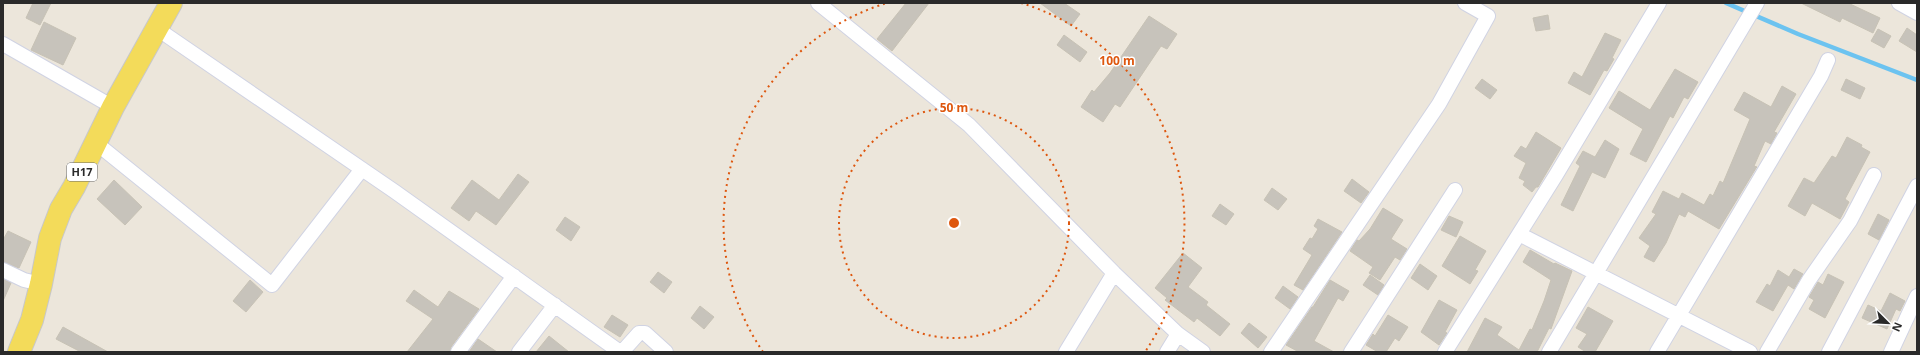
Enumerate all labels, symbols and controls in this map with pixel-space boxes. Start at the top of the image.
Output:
text: 100 m [1099,52,1135,69]
text: 50 m [940,99,968,116]
road number: H17 [67,163,97,181]
centre of rings [947,216,961,230]
north arrow [1868,303,1908,343]
text: N [1889,320,1906,334]

